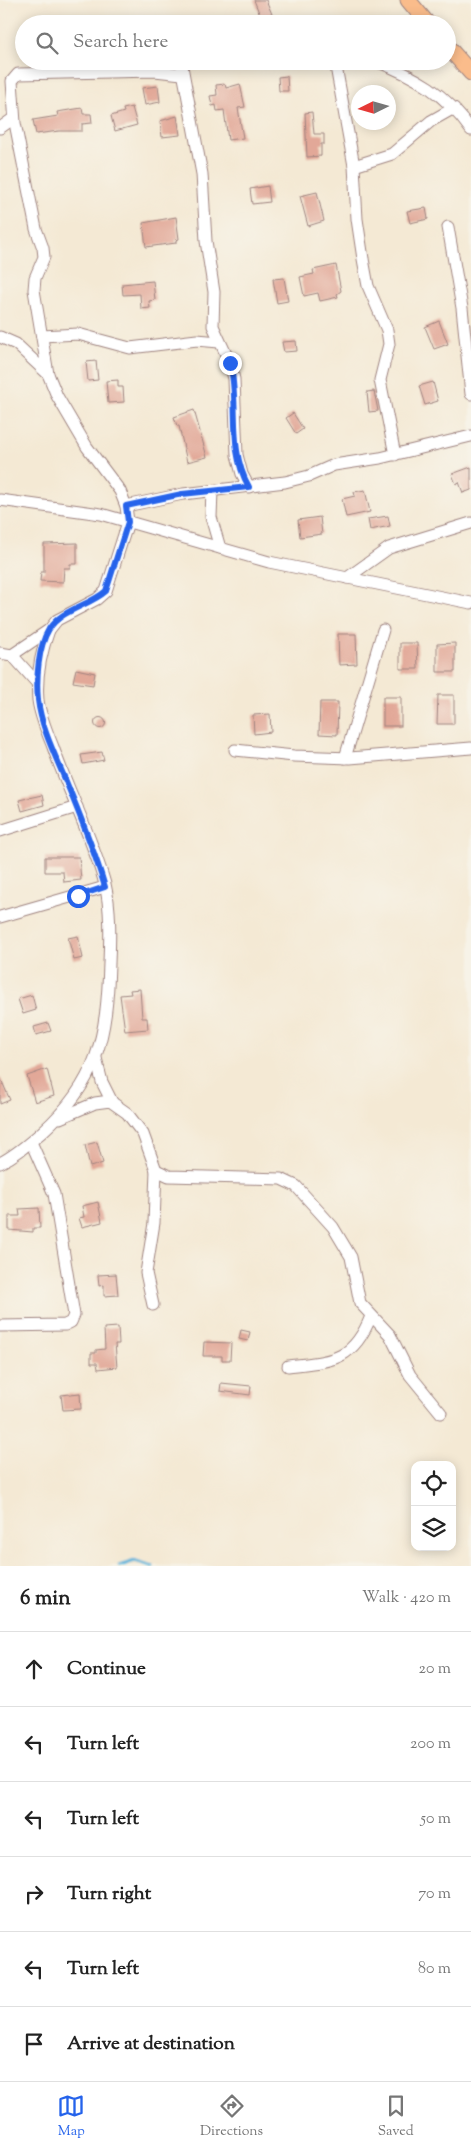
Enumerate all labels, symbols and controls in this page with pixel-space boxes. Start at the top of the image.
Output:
search box [15,15,456,70]
icon: search [33,29,61,57]
text: Search here [73,29,168,56]
north arrow [351,85,396,130]
route end [219,352,242,375]
route start [67,885,90,908]
map controls [411,1461,456,1551]
button: locate [411,1461,456,1506]
button: layers [411,1506,456,1551]
text: 6 min [20,1584,71,1614]
text: Walk · 420 m [362,1587,451,1610]
icon: ahead [20,1655,48,1683]
text: Continue [67,1656,146,1683]
text: 20 m [418,1658,451,1681]
icon: left [20,1730,48,1758]
text: Turn left [67,1731,139,1758]
text: 200 m [410,1733,451,1756]
icon: left [20,1805,48,1833]
text: Turn left [67,1806,139,1833]
text: 50 m [420,1808,451,1831]
icon: right [20,1880,48,1908]
text: Turn right [67,1881,151,1908]
text: 70 m [418,1883,451,1906]
icon: left [20,1955,48,1983]
text: Turn left [67,1956,139,1983]
text: 80 m [418,1958,451,1981]
icon: arrive [20,2030,48,2058]
text: Arrive at destination [67,2031,235,2058]
tab: Map [57,2092,85,2142]
tab: Directions [200,2092,263,2142]
tab: Saved [378,2092,414,2142]

